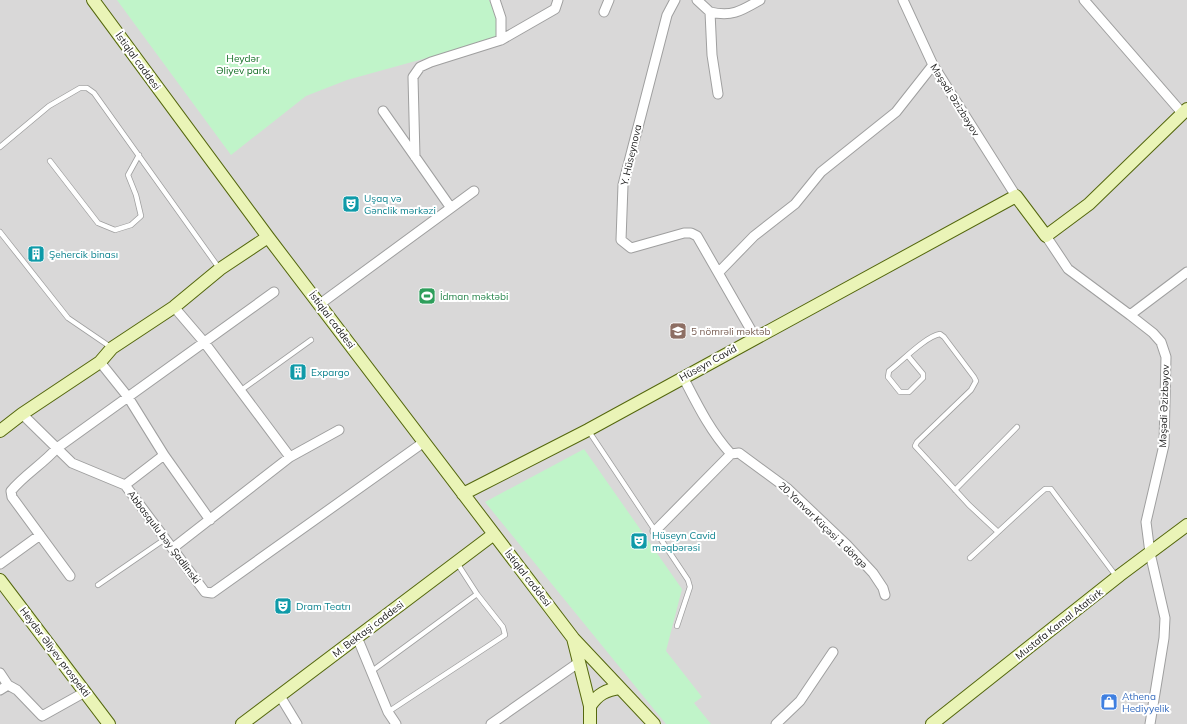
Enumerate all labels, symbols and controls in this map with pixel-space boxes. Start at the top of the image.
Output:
street label: İstiqlal caddesi [113,29,163,93]
park label: Heydər Əliyev parkı [216,52,270,77]
street label: Məşədi Əzizbəyov [927,61,983,139]
street label: Y. Hüseynova [617,123,644,188]
place label: Uşaq və Gənclik mərkəzi [364,192,436,217]
theatre icon: Uşaq və Gənclik mərkəzi [341,194,361,214]
building icon: Şehercik binası [26,244,46,264]
place label: Şehercik binası [49,248,118,261]
sports icon: İdman məktəbi [417,286,437,306]
street label: İstiqlal caddesi [306,289,358,351]
place label: İdman məktəbi [440,290,508,303]
school or university icon: 5 nömrəli məktəb [668,321,688,341]
place label: 5 nömrəli məktəb [691,325,770,338]
street label: Hüseyn Cavid [677,342,739,384]
building icon: Expargo [288,362,308,382]
street label: Məşədi Əzizbəyov [1156,364,1172,448]
place label: Expargo [311,366,350,379]
street label: 20 Yanvar Küçəsi 1 döngə [776,479,870,571]
street label: Abbasqulu bəy Şadlinski [125,488,203,586]
place label: Hüseyn Cavid məqbərəsi [652,529,716,554]
theatre icon: Hüseyn Cavid məqbərəsi [629,531,649,551]
street label: İstiqlal caddesi [502,547,554,609]
street label: Mustafa Kamal Atatürk [1013,585,1106,662]
theatre icon: Dram Teatrı [273,596,293,616]
street label: M. Bektaşi caddesi [330,598,406,660]
place label: Dram Teatrı [296,600,351,613]
street label: Heydər Əliyev prospekti [17,604,93,700]
place label: Athena Hediyyelik [1122,690,1170,715]
shop icon: Athena Hediyyelik [1099,692,1119,712]

